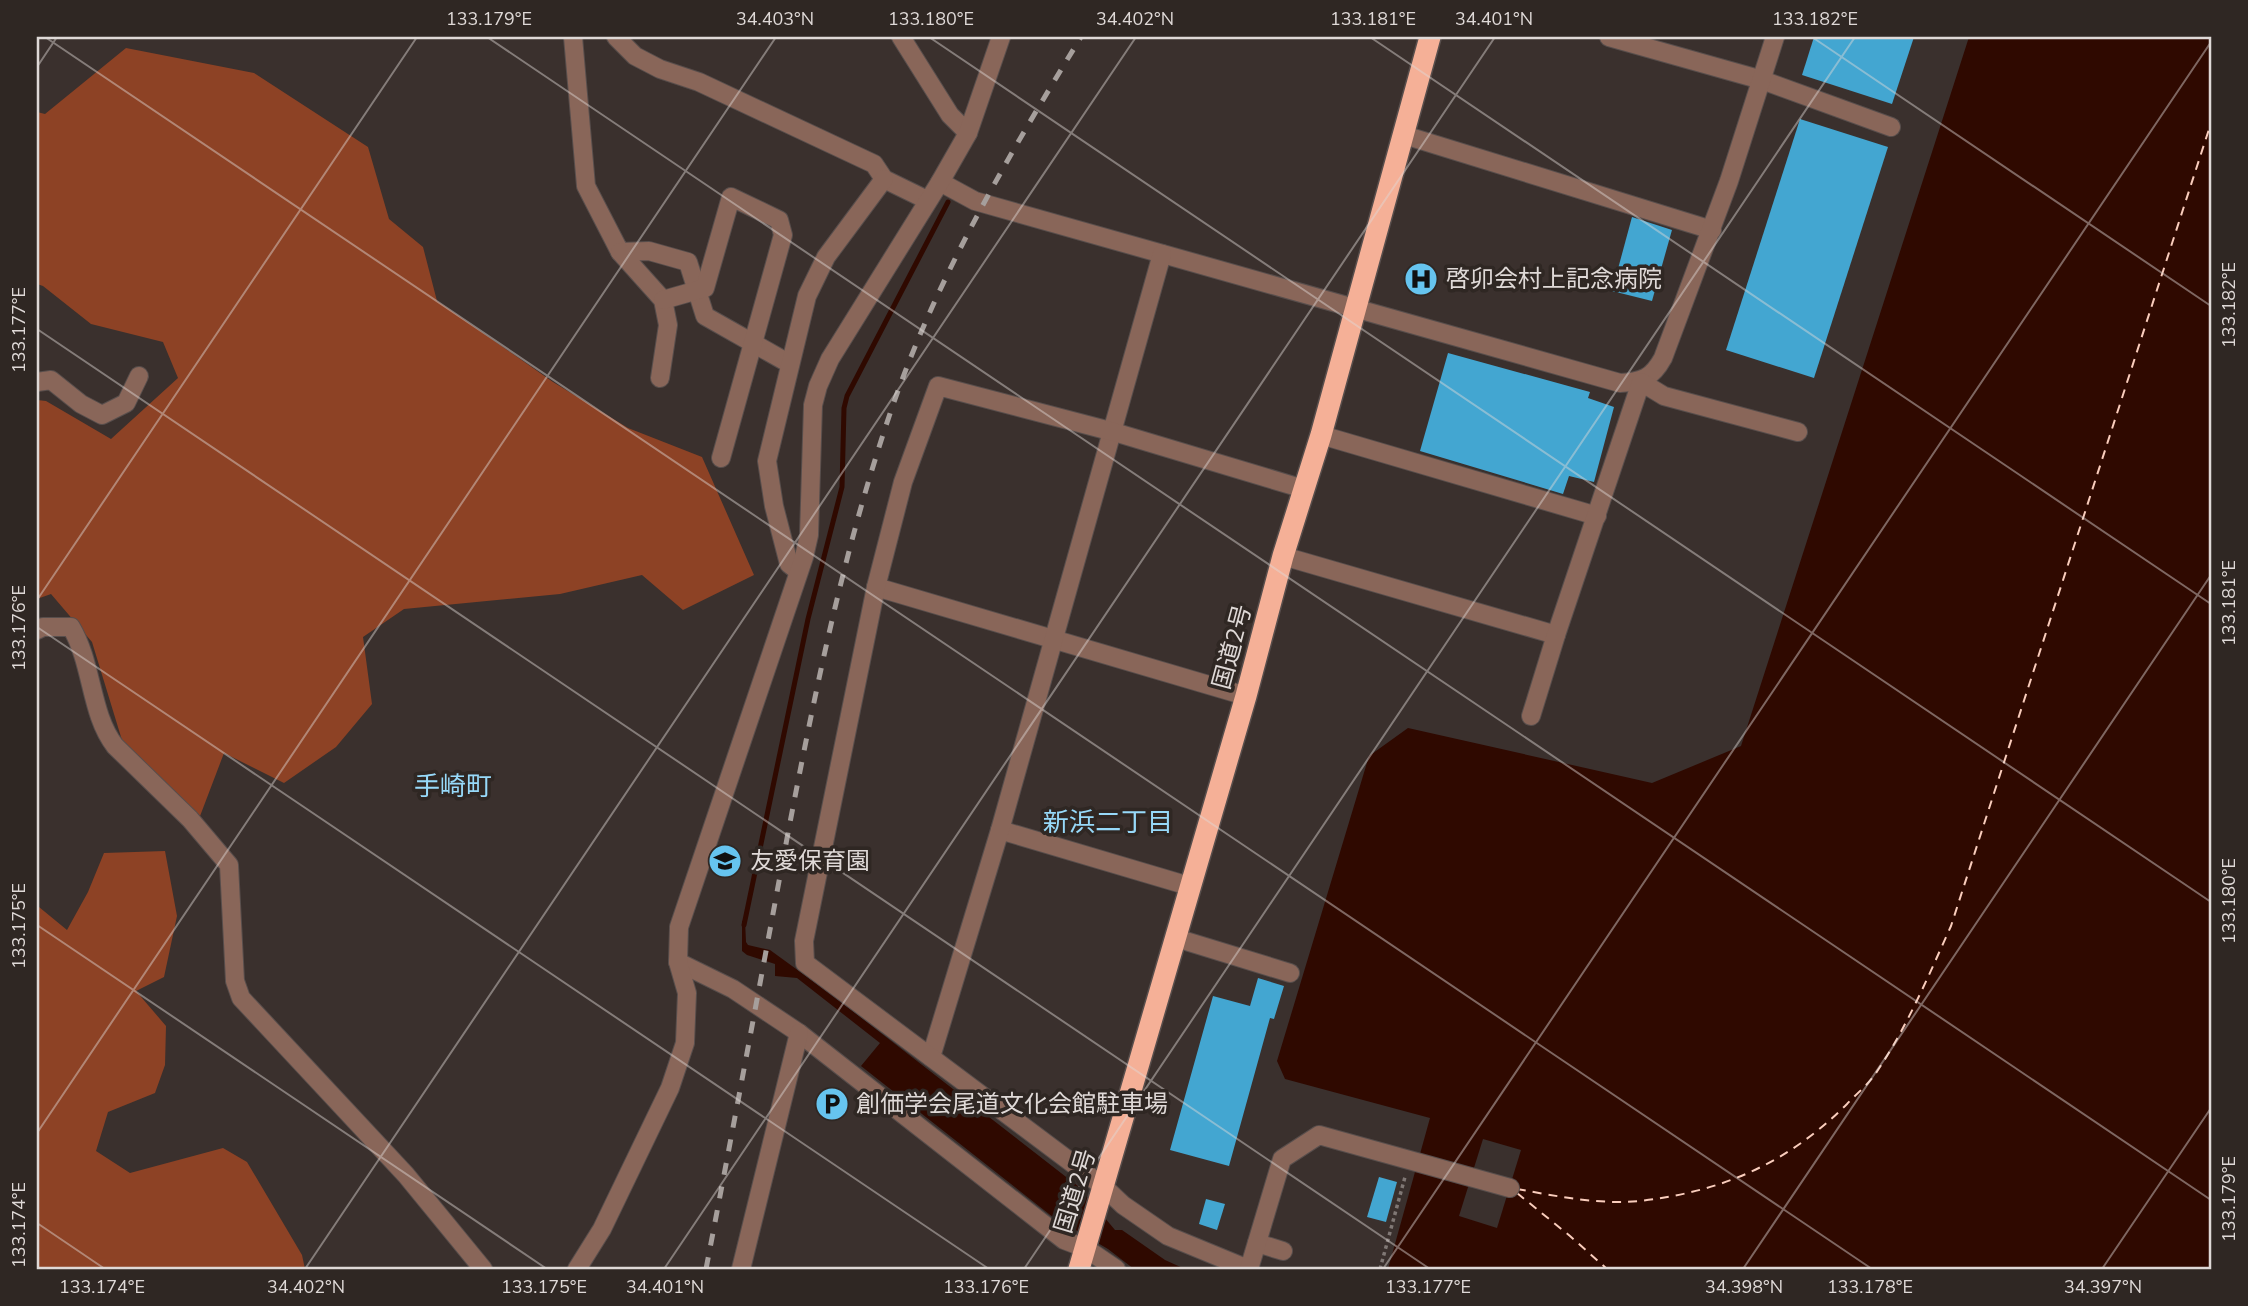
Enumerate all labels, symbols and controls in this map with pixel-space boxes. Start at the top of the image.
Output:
text: 133.179°E [446,7,532,31]
text: 34.403°N [736,7,814,31]
text: 133.180°E [888,7,974,31]
text: 34.402°N [1096,7,1174,31]
text: 133.181°E [1330,7,1416,31]
text: 34.401°N [1455,7,1533,31]
text: 133.182°E [1772,7,1858,31]
hospital icon: 啓卯会村上記念病院 [1402,260,1440,298]
text: 133.182°E [2217,262,2241,348]
place label: 啓卯会村上記念病院 [1446,263,1662,295]
text: 133.177°E [7,287,31,373]
text: 133.181°E [2217,560,2241,646]
text: 133.176°E [7,585,31,671]
street label: 国道2号 [1205,601,1259,693]
district label: 手崎町 [414,769,492,804]
district label: 新浜二丁目 [1043,805,1173,840]
school or university icon: 友愛保育園 [706,842,744,880]
place label: 友愛保育園 [750,845,870,877]
text: 133.180°E [2217,858,2241,944]
text: 133.175°E [7,883,31,969]
parking icon: 創価学会尾道文化会館駐車場 [813,1085,851,1123]
place label: 創価学会尾道文化会館駐車場 [856,1088,1168,1120]
street label: 国道2号 [1047,1145,1103,1237]
text: 133.179°E [2217,1156,2241,1242]
text: 133.174°E [7,1182,31,1268]
text: 133.174°E [59,1275,145,1299]
text: 34.402°N [267,1275,345,1299]
text: 133.175°E [501,1275,587,1299]
text: 34.401°N [626,1275,704,1299]
text: 133.176°E [943,1275,1029,1299]
text: 133.177°E [1385,1275,1471,1299]
text: 34.398°N [1705,1275,1783,1299]
text: 133.178°E [1827,1275,1913,1299]
text: 34.397°N [2064,1275,2142,1299]

